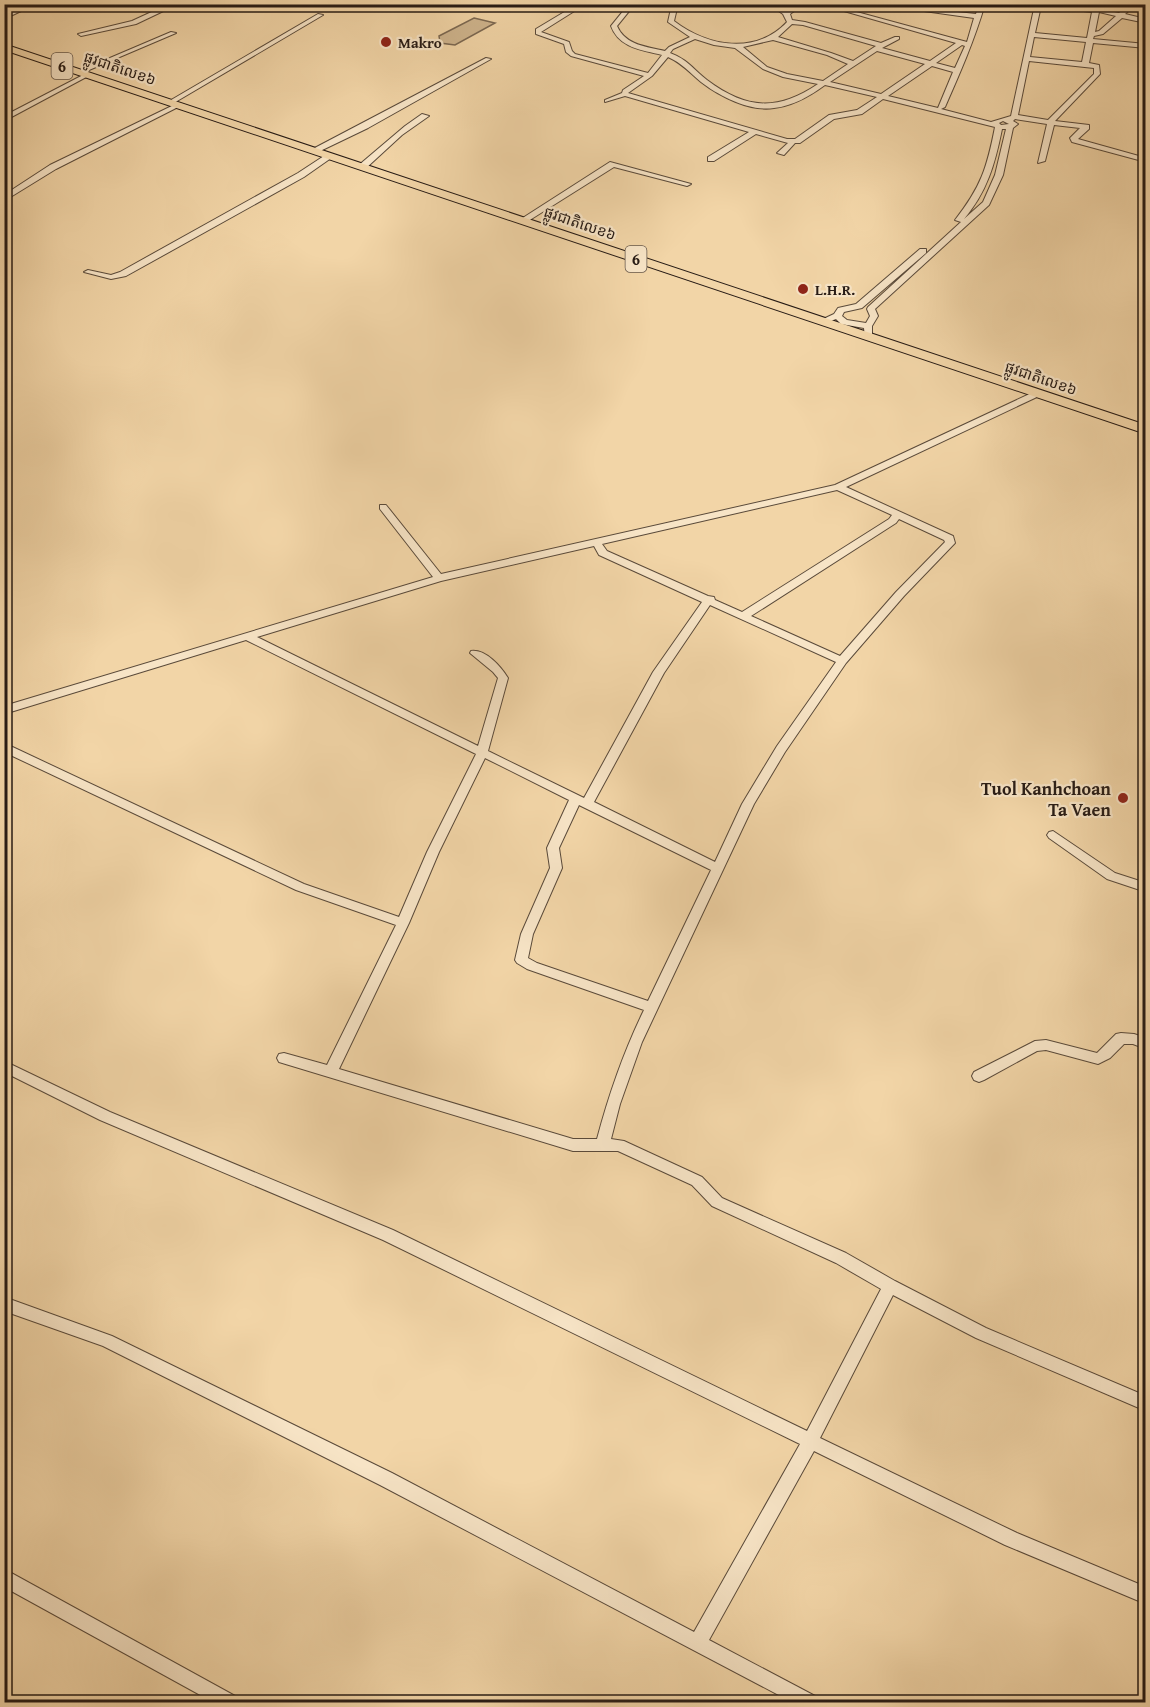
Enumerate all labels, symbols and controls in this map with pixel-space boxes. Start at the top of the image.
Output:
place label: Makro [398,32,442,53]
marker: Makro [379,35,393,49]
street label: ផ្លូវជាតិលេខ៦ [80,46,159,93]
road number: 6 [52,53,72,79]
street label: ផ្លូវជាតិលេខ៦ [540,201,619,248]
road number: 6 [626,246,646,272]
place label: L.H.R. [815,279,855,300]
marker: L.H.R. [796,282,810,296]
street label: ផ្លូវជាតិលេខ៦ [1001,356,1080,403]
place label: Tuol Kanhchoan Ta Vaen [981,775,1111,823]
marker: Tuol Kanhchoan Ta Vaen [1116,791,1130,805]

